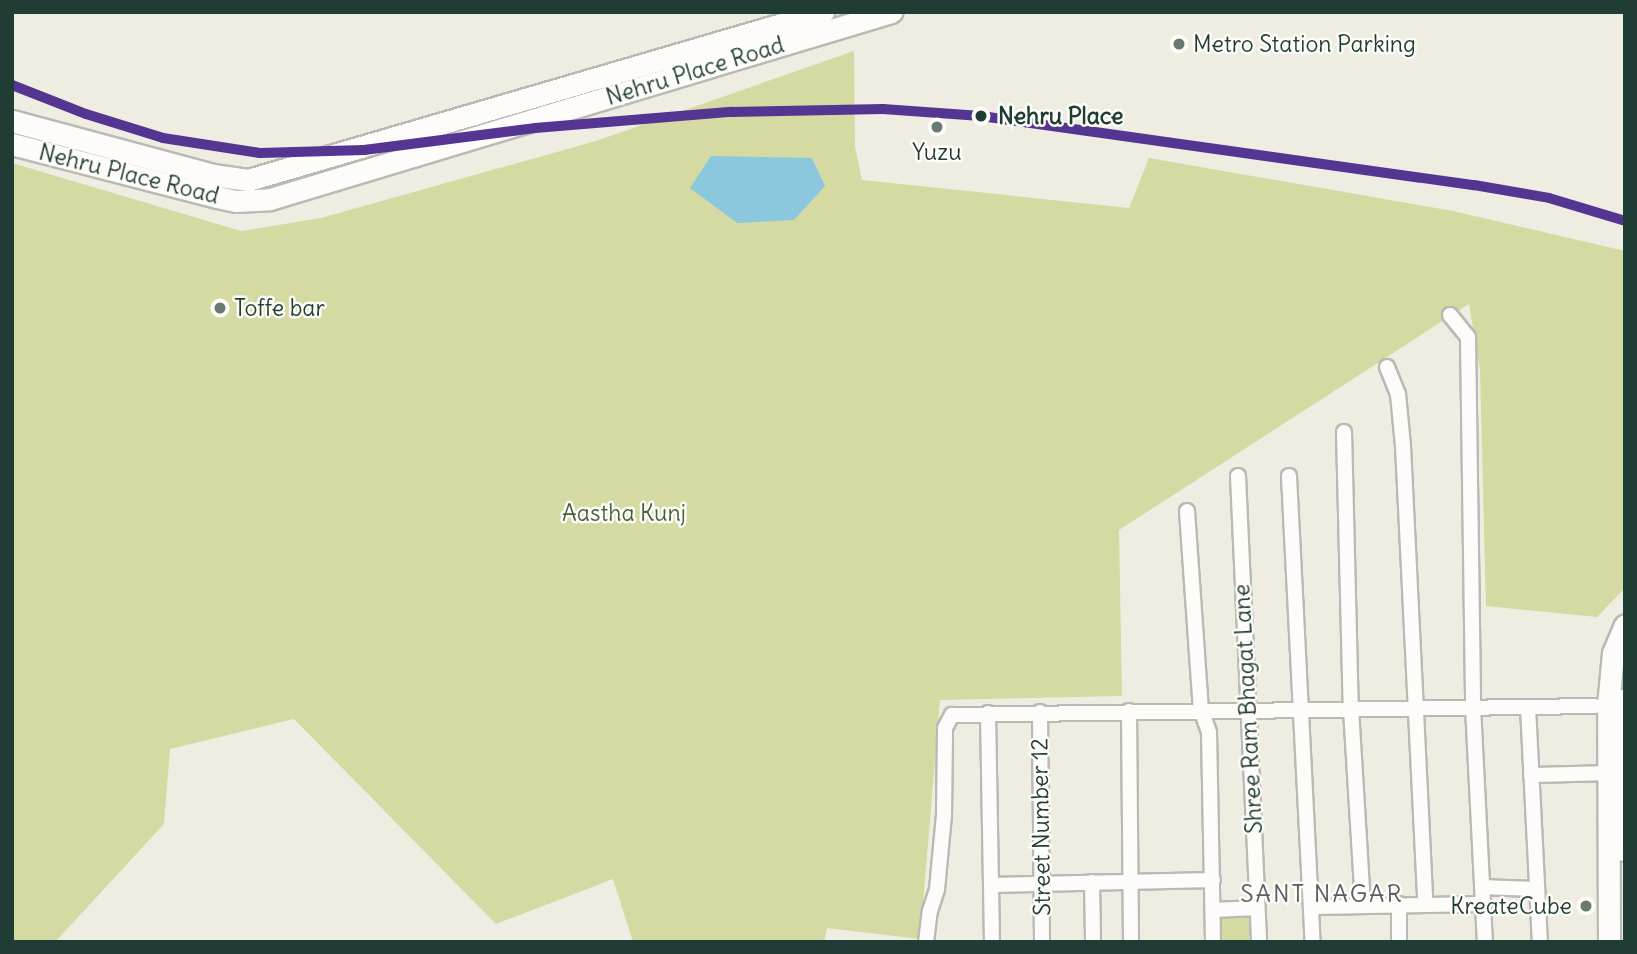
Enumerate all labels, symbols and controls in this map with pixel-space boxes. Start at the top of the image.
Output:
place label: Metro Station Parking [1193,30,1416,58]
street label: Nehru Place Road [603,31,787,111]
marker: Metro Station Parking [1171,36,1187,52]
place label: Nehru Place [998,102,1123,130]
marker: Nehru Place [970,105,992,127]
marker: Yuzu [929,119,945,135]
street label: Nehru Place Road [36,138,222,210]
place label: Yuzu [912,138,962,166]
place label: Toffe bar [234,294,325,322]
marker: Toffe bar [212,300,228,316]
park label: Aastha Kunj [562,499,686,527]
street label: Shree Ram Bhagat Lane [1228,583,1268,835]
street label: Street Number 12 [1026,738,1056,916]
district label: SANT NAGAR [1241,880,1403,908]
place label: KreateCube [1450,892,1572,920]
marker: KreateCube [1578,898,1594,914]

